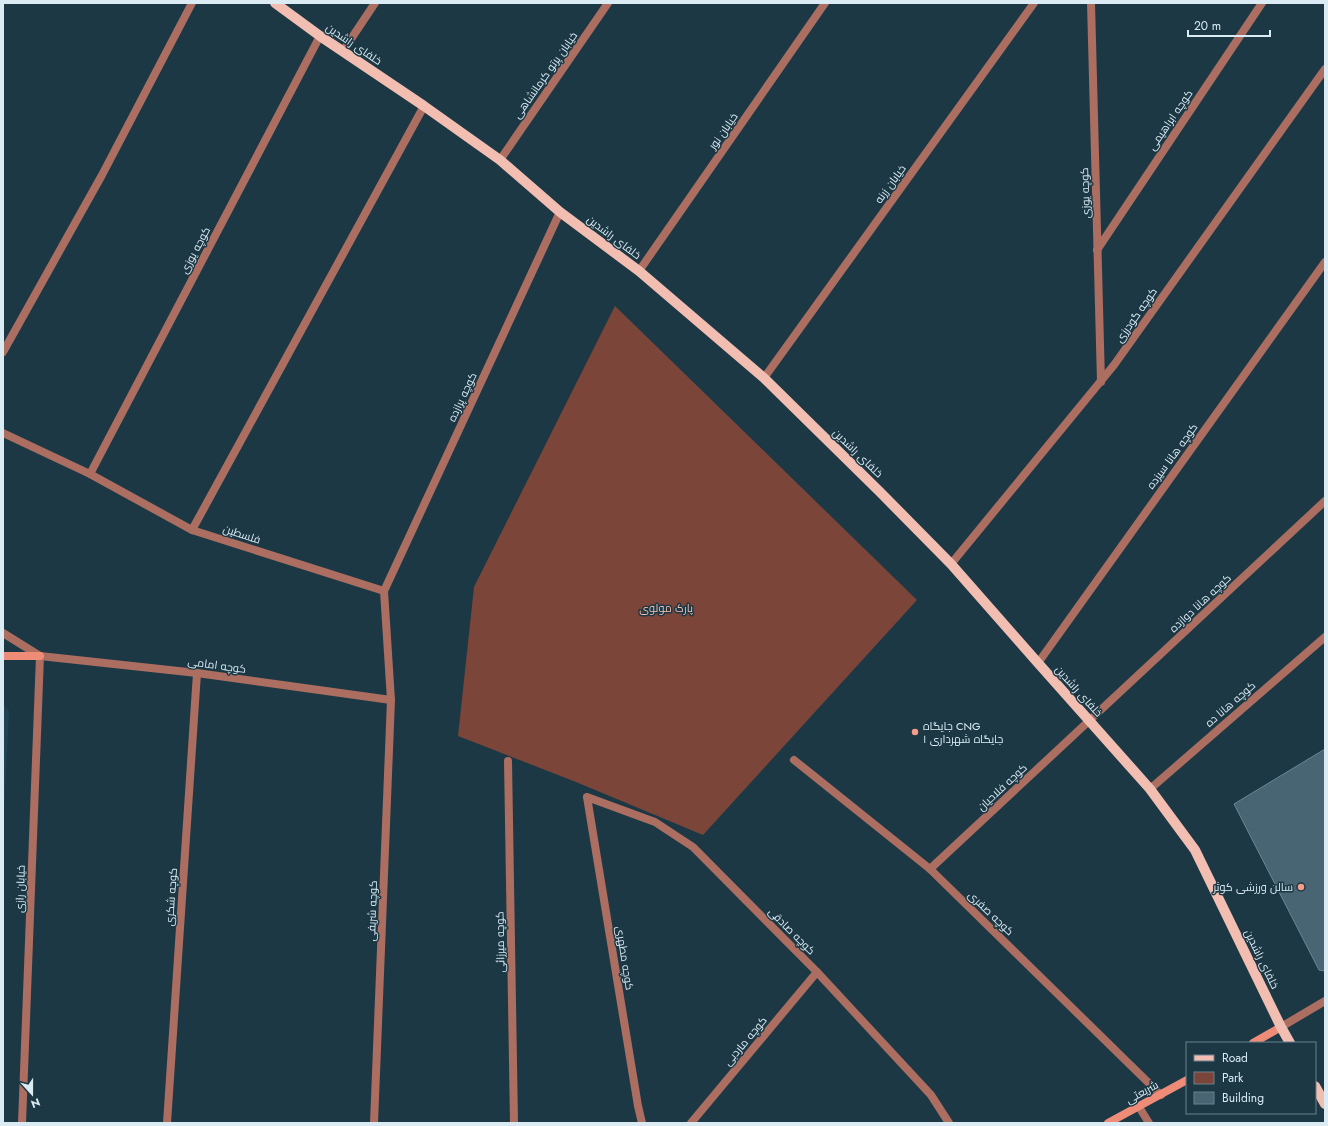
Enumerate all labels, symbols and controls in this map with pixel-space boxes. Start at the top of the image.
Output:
scale bar [1188,12,1270,38]
text: 20 m [1194,17,1221,35]
street label: خلفای راشدین [323,19,385,69]
street label: خیابان پرتو کرمانشاهی [509,28,581,122]
street label: کوچه ابراهیمی [1144,86,1196,154]
street label: خیابان نور [704,109,741,153]
street label: خیابان زرنه [870,161,910,207]
street label: کوچه یوزی [1076,167,1094,219]
street label: خلفای راشدین [583,211,645,263]
street label: کوچه یوزی [176,224,214,276]
street label: کوچه گودرزی [1111,284,1161,346]
street label: کوچه پرازده [444,370,480,424]
street label: کوچه هانا سیزده [1143,420,1201,492]
street label: خلفای راشدین [829,425,887,481]
street label: فلسطین [221,520,263,548]
street label: کوچه هانا دوازده [1166,570,1235,636]
park label: پارک مولوی [639,600,693,616]
street label: کوچه امامی [187,653,247,677]
street label: خلفای راشدین [1052,662,1106,720]
street label: کوچه هانا ده [1201,677,1259,730]
place label: جایگاه CNG جایگاه شهرداری ۱ [923,718,1003,747]
marker: جایگاه CNG جایگاه شهرداری ۱ [910,727,920,737]
street label: کوچه فلاحیان [974,760,1031,814]
street label: خیابان رازی [11,865,29,913]
street label: کوچه شکری [161,867,181,927]
place label: سالن ورزشی کوثر [1212,879,1293,895]
street label: کوچه شریفی [363,880,381,942]
marker: سالن ورزشی کوثر [1296,882,1306,892]
street label: کوچه صفری [965,887,1018,939]
street label: کوچه صادقی [765,904,819,958]
street label: کوچه میرزائی [491,911,509,973]
street label: کوچه مطهری [612,925,638,991]
street label: خلفای راشدین [1241,927,1283,991]
street label: کوچه ماردبی [720,1013,771,1069]
legend [1186,1042,1316,1114]
text: Road [1222,1049,1248,1067]
text: Park [1222,1069,1244,1087]
north arrow [12,1074,52,1114]
street label: شریعتی [1123,1076,1161,1108]
text: Building [1222,1089,1264,1107]
text: N [29,1094,43,1112]

